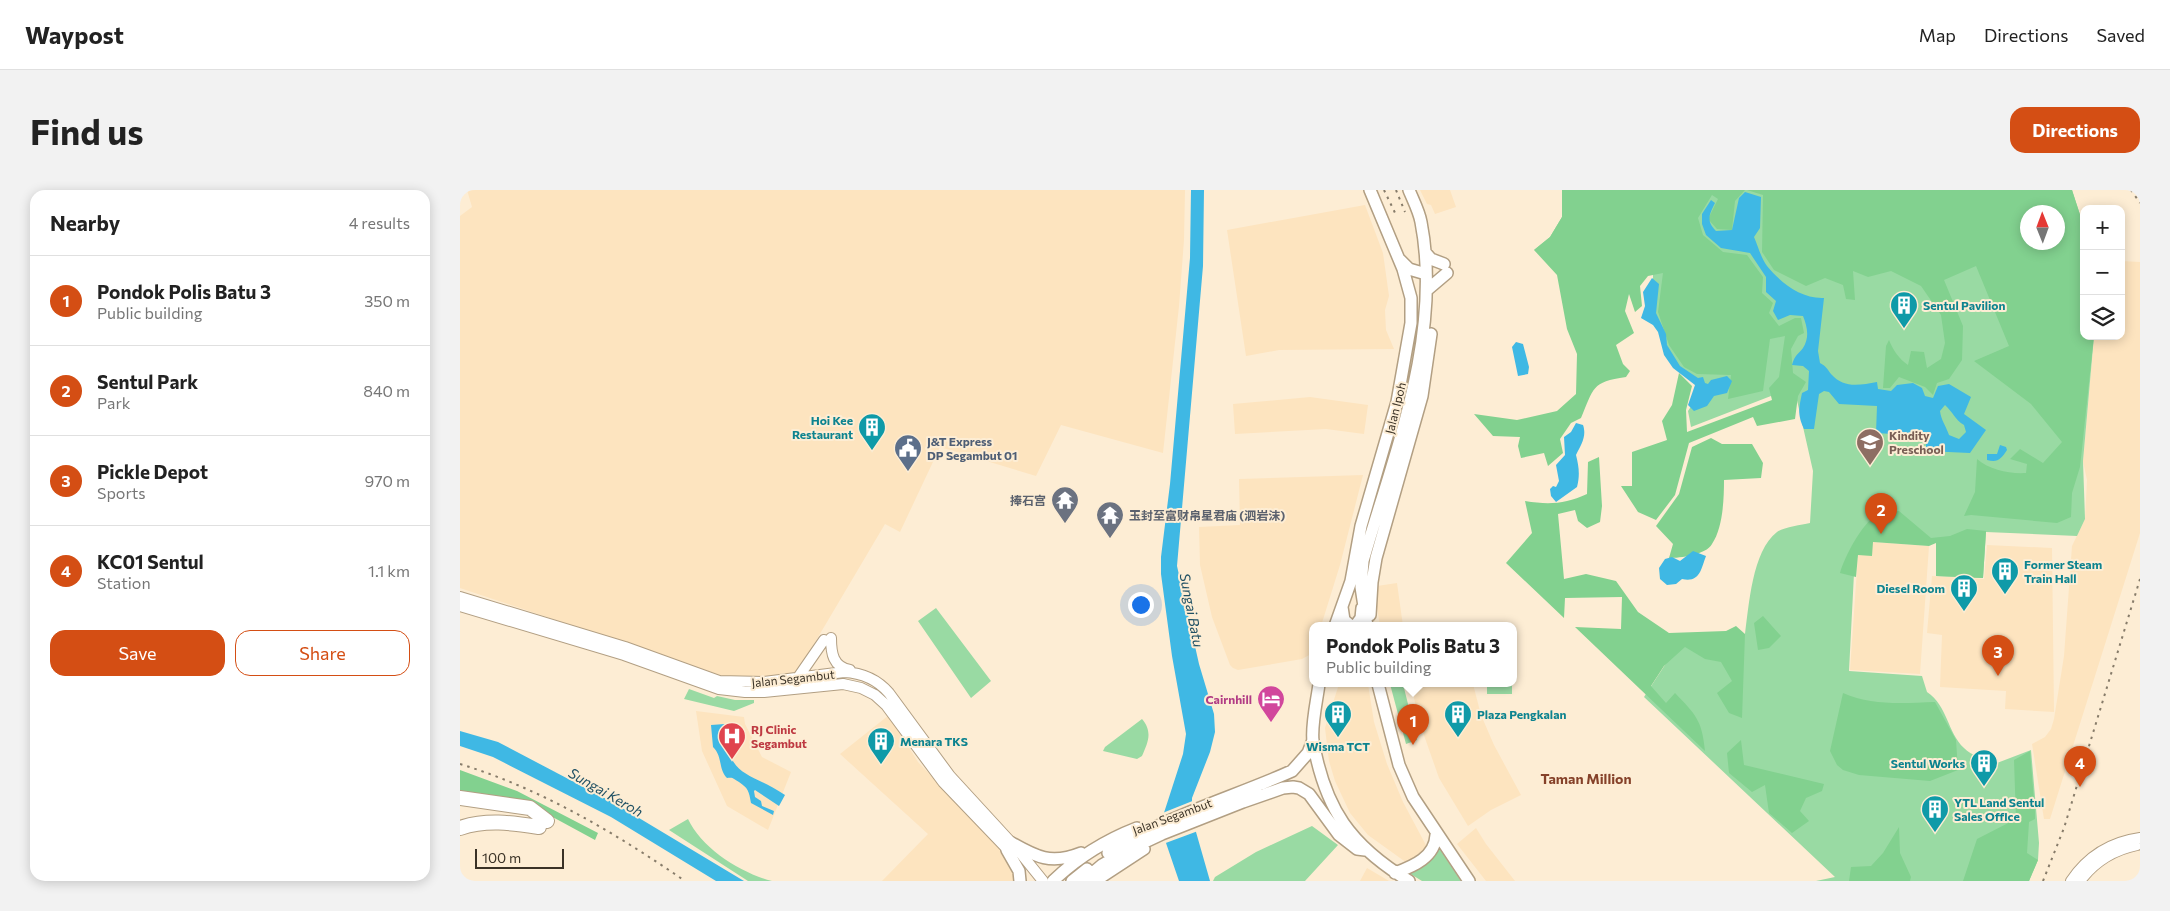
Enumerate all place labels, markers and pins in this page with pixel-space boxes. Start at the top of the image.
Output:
building icon: Sentul Pavilion [1889,290,1919,329]
place label: Sentul Pavilion [1923,298,2006,312]
building icon: Hoi Kee Restaurant [857,412,887,451]
place label: Hoi Kee Restaurant [792,413,853,441]
school or university icon: Kindity Preschool [1855,427,1885,466]
place label: Kindity Preschool [1889,428,1944,456]
public building icon: J&T Express DP Segambut 01 [893,433,923,472]
place label: J&T Express DP Segambut 01 [927,434,1017,462]
temple icon: 捧石宫 [1050,485,1080,524]
place label: 捧石宫 [1010,493,1046,507]
pin: 2 [1865,493,1897,534]
temple icon: 玉封至富财帛星君庙 (泗岩沫) [1095,500,1125,539]
place label: 玉封至富财帛星君庙 (泗岩沫) [1129,508,1285,522]
building icon: Former Steam Train Hall [1990,556,2020,595]
place label: Former Steam Train Hall [2024,557,2102,585]
building icon: Diesel Room [1949,573,1979,612]
place label: Diesel Room [1876,581,1945,595]
pin: 3 [1982,635,2014,676]
hotel icon: Cairnhill [1256,684,1286,723]
place label: Cairnhill [1205,692,1252,706]
building icon: Wisma TCT [1323,699,1353,738]
building icon: Plaza Pengkalan [1443,699,1473,738]
pin: 1 [1397,704,1429,745]
place label: Plaza Pengkalan [1477,707,1566,721]
hospital icon: RJ Clinic Segambut [717,721,747,760]
place label: RJ Clinic Segambut [751,722,807,750]
building icon: Menara TKS [866,726,896,765]
place label: Menara TKS [900,734,968,748]
place label: Wisma TCT [1306,739,1370,753]
pin: 4 [2064,746,2096,787]
building icon: Sentul Works [1969,748,1999,787]
place label: Sentul Works [1891,756,1965,770]
building icon: YTL Land Sentul Sales Office [1920,794,1950,833]
place label: YTL Land Sentul Sales Office [1954,795,2044,823]

